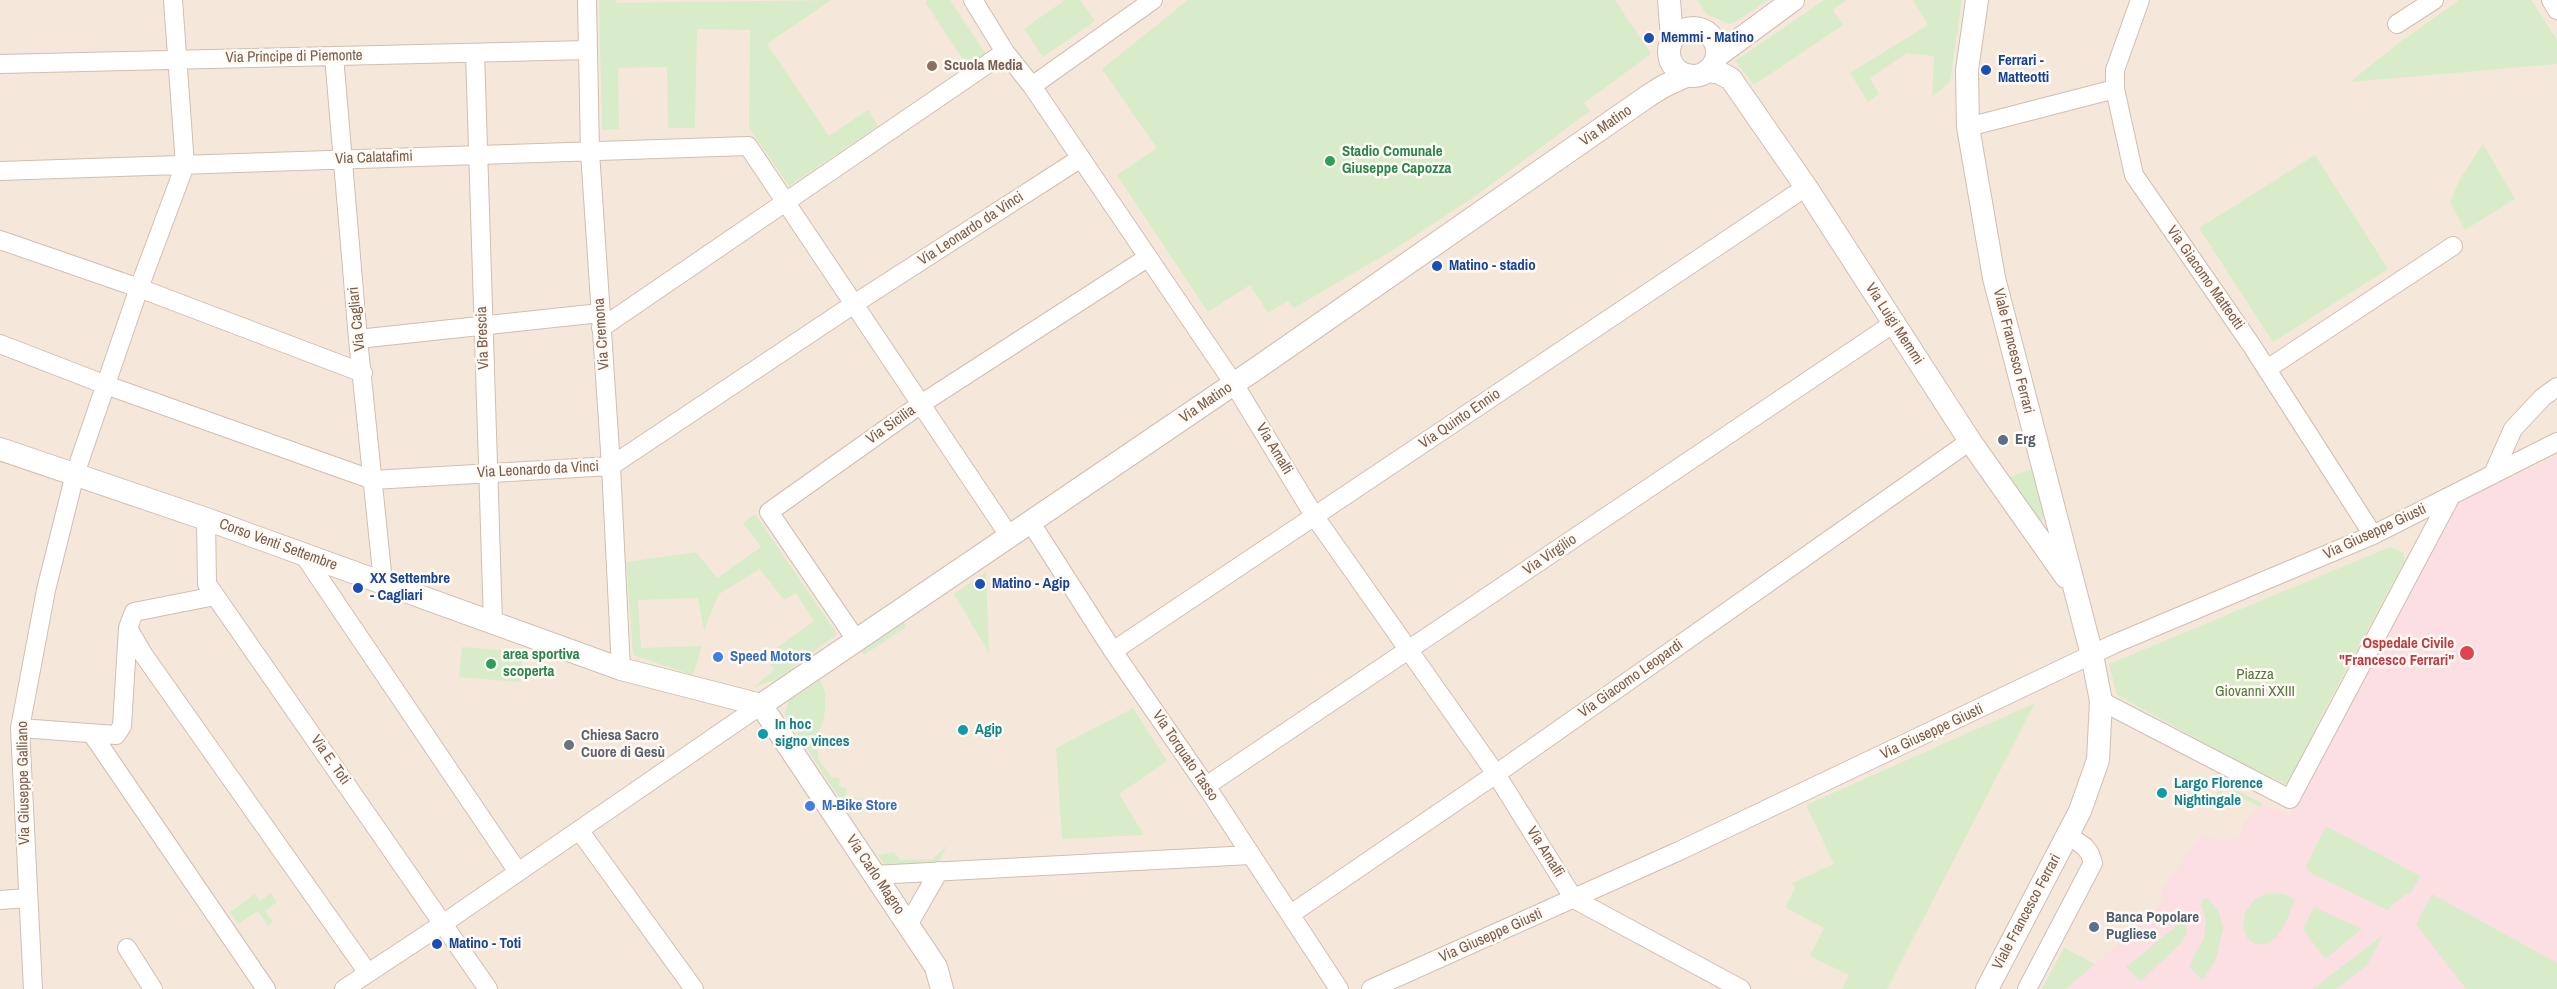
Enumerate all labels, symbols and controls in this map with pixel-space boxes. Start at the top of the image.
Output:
place label: Memmi - Matino [1661,29,1754,47]
marker: Memmi - Matino [1642,31,1656,45]
street label: Via Principe di Piemonte [225,47,363,67]
place label: Ferrari - Matteotti [1998,52,2049,87]
place label: Scuola Media [944,57,1023,75]
marker: Scuola Media [925,59,939,73]
marker: Ferrari - Matteotti [1979,63,1993,77]
street label: Via Matino [1577,102,1635,150]
place label: Stadio Comunale Giuseppe Capozza [1342,143,1451,178]
street label: Via Calatafimi [335,148,413,168]
marker: Stadio Comunale Giuseppe Capozza [1323,154,1337,168]
street label: Via Leonardo da Vinci [915,188,1027,270]
street label: Via Giacomo Matteotti [2162,223,2248,333]
place label: Matino - stadio [1449,257,1536,275]
marker: Matino - stadio [1430,259,1444,273]
street label: Via Luigi Memmi [1861,280,1927,368]
street label: Via Cagliari [345,286,369,352]
street label: Viale Francesco Ferrari [1989,287,2037,415]
street label: Via Cremona [591,297,613,371]
street label: Via Brescia [473,306,493,370]
street label: Via Matino [1176,379,1236,427]
street label: Via Quinto Ennio [1416,385,1504,453]
street label: Via Sicilia [863,402,919,448]
street label: Via Amalfi [1252,420,1296,478]
place label: Erg [2015,431,2036,449]
marker: Erg [1996,433,2010,447]
street label: Via Leonardo da Vinci [477,458,599,482]
street label: Via Giuseppe Giusti [2321,500,2429,564]
street label: Corso Venti Settembre [216,515,340,575]
street label: Via Virgilio [1520,531,1580,579]
place label: XX Settembre - Cagliari [370,570,450,605]
place label: Matino - Agip [992,575,1070,593]
marker: Matino - Agip [973,577,987,591]
marker: XX Settembre - Cagliari [351,581,365,595]
place label: Ospedale Civile "Francesco Ferrari" [2339,635,2454,670]
street label: Via Giacomo Leopardi [1575,636,1687,722]
marker: Ospedale Civile "Francesco Ferrari" [2458,644,2476,662]
place label: area sportiva scoperta [503,646,580,681]
place label: Speed Motors [730,648,811,666]
marker: Speed Motors [711,650,725,664]
marker: area sportiva scoperta [484,657,498,671]
park label: Piazza Giovanni XXIII [2215,666,2295,701]
street label: Via Giuseppe Giusti [1878,700,1986,764]
street label: Via Torquato Tasso [1148,707,1222,805]
place label: In hoc signo vinces [775,716,850,751]
street label: Via Giuseppe Galliano [14,721,34,845]
place label: Agip [975,721,1002,739]
marker: Agip [956,723,970,737]
place label: Chiesa Sacro Cuore di Gesù [581,727,665,762]
marker: In hoc signo vinces [756,727,770,741]
street label: Via E. Toti [306,732,354,788]
marker: Chiesa Sacro Cuore di Gesù [562,738,576,752]
place label: Largo Florence Nightingale [2174,775,2263,810]
marker: Largo Florence Nightingale [2155,786,2169,800]
place label: M-Bike Store [822,797,897,815]
marker: M-Bike Store [803,799,817,813]
street label: Via Amalfi [1522,823,1568,881]
street label: Via Carlo Magno [842,832,908,918]
street label: Viale Francesco Ferrari [1989,851,2065,973]
street label: Via Giuseppe Giusti [1437,905,1545,967]
place label: Banca Popolare Pugliese [2106,909,2199,944]
marker: Banca Popolare Pugliese [2087,920,2101,934]
place label: Matino - Toti [449,935,521,953]
marker: Matino - Toti [430,937,444,951]

